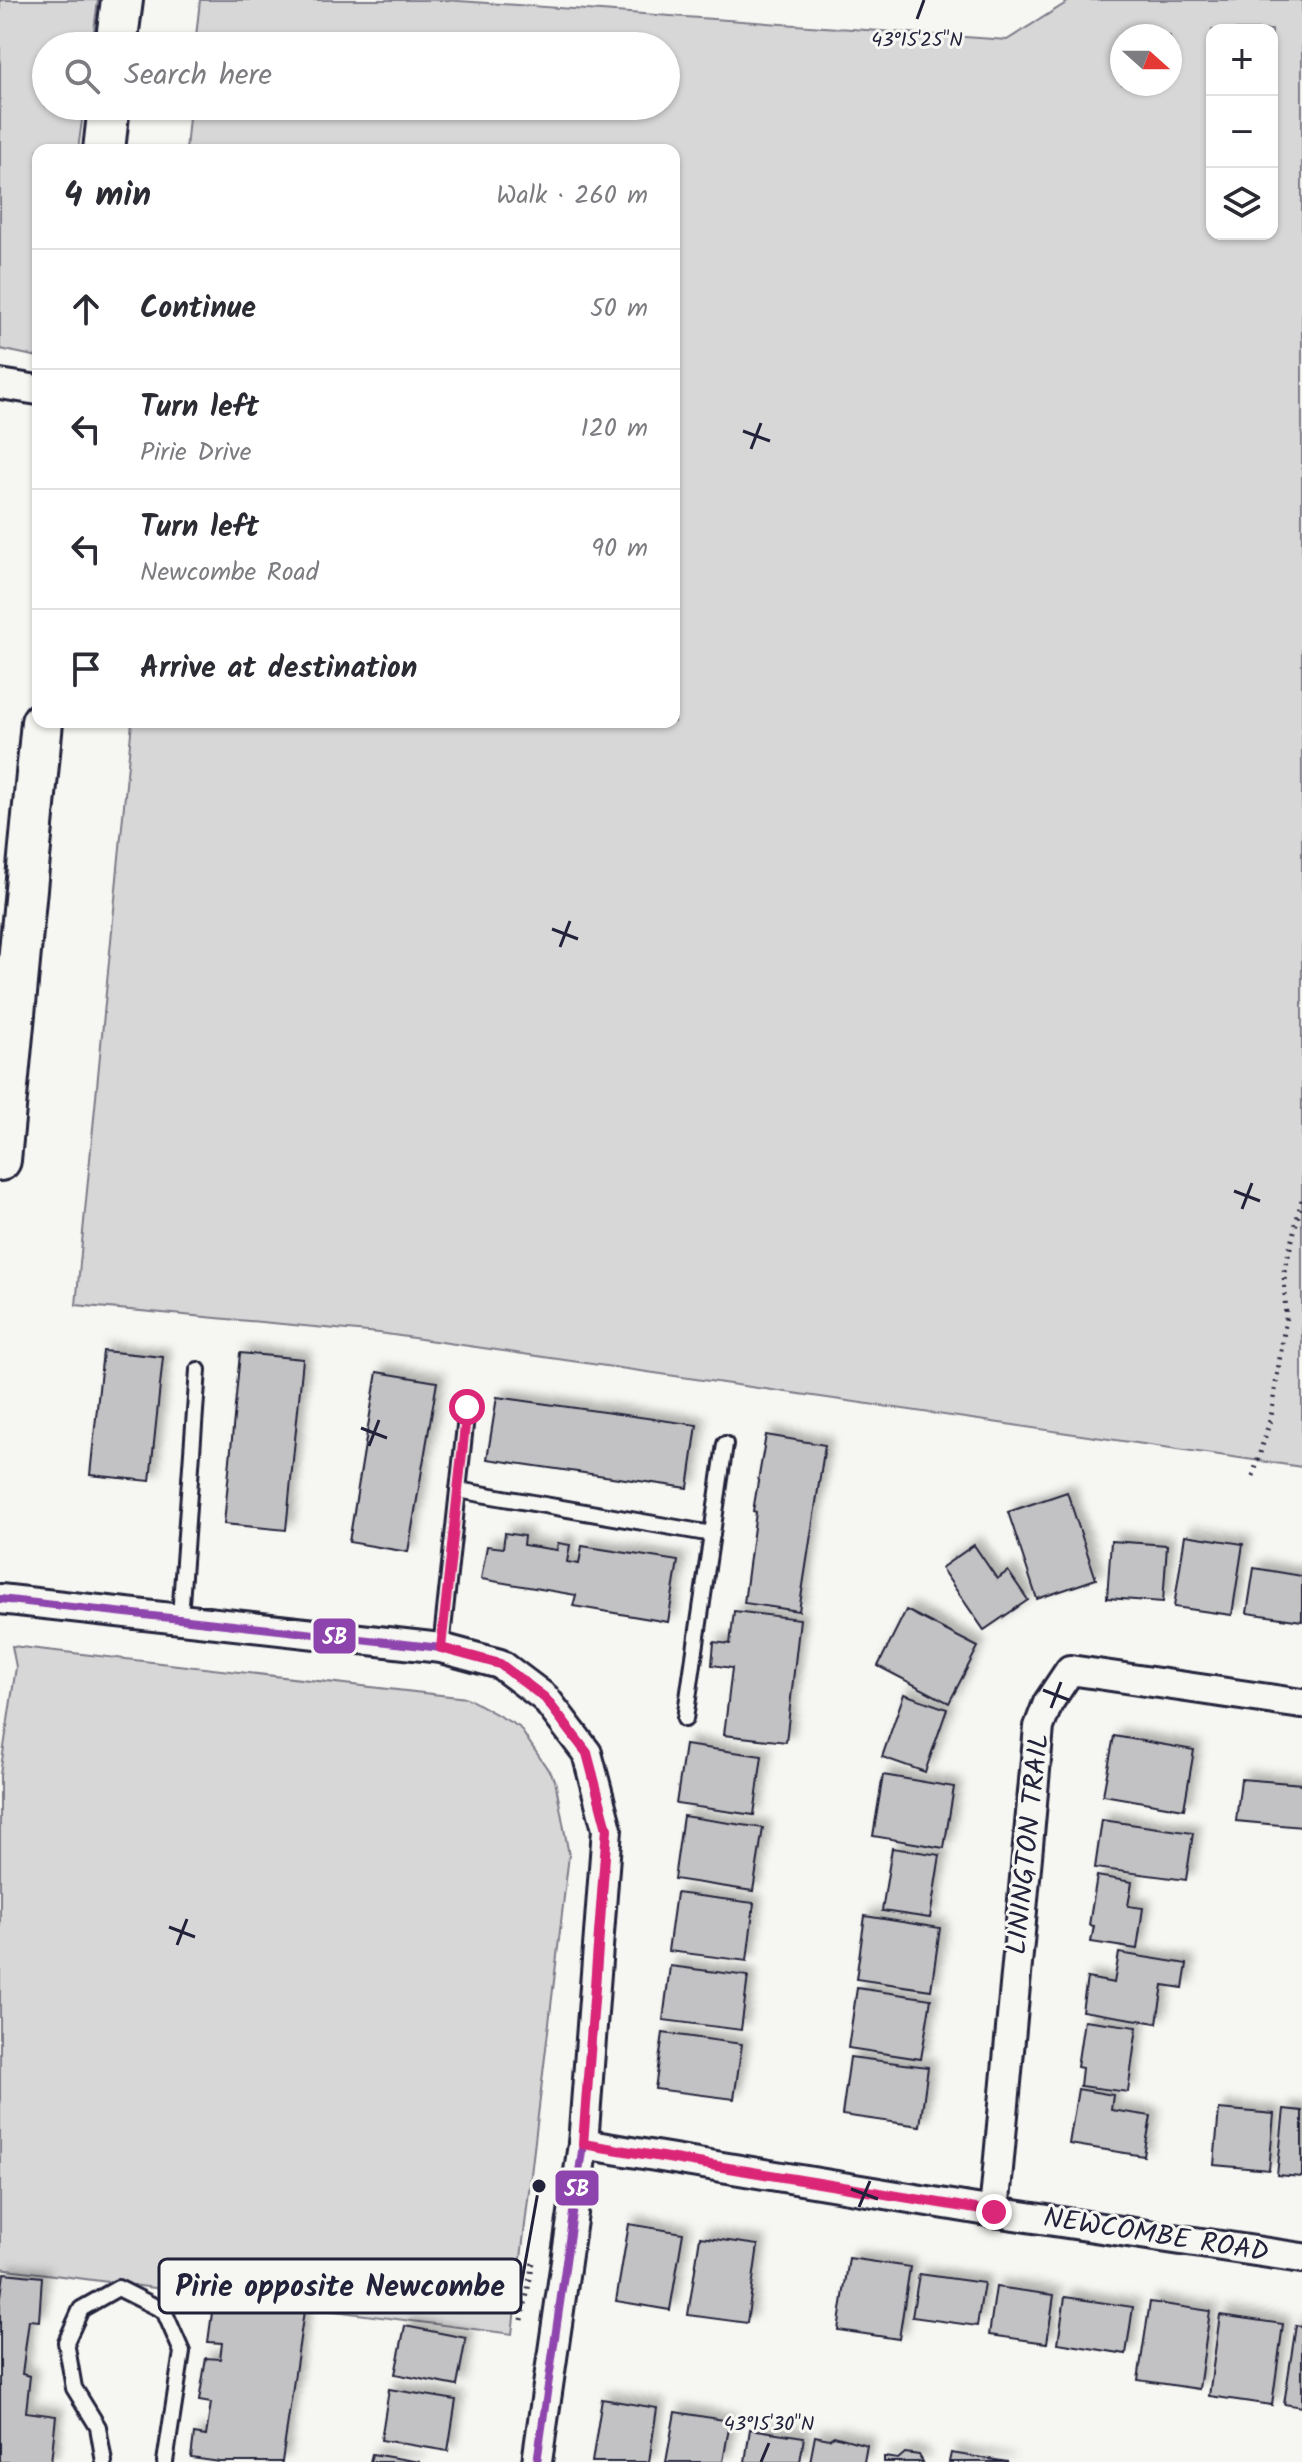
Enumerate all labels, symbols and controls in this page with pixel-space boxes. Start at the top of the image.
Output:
north arrow [1110,24,1182,96]
map controls [1206,24,1278,240]
button: + [1206,24,1278,96]
text: 43°15'25"N [871,25,963,57]
search box [32,32,680,120]
text: Search here [124,52,272,100]
icon: search [60,54,104,98]
button: − [1206,96,1278,168]
button: layers [1206,168,1278,240]
text: 4 min [64,169,151,223]
text: Walk · 260 m [496,175,648,217]
text: Continue [140,285,256,333]
icon: ahead [64,287,108,331]
text: 50 m [590,288,648,330]
text: Turn left [140,384,259,432]
icon: left [64,407,108,451]
text: 120 m [581,408,648,450]
text: Pirie Drive [140,432,251,474]
text: Turn left [140,504,259,552]
icon: left [64,527,108,571]
text: 90 m [591,528,648,570]
text: Newcombe Road [140,552,319,594]
text: Arrive at destination [140,645,417,693]
icon: arrive [64,647,108,691]
route start [449,1389,485,1425]
line badge: 5B [312,1617,357,1655]
text: 5B [322,1621,347,1656]
street label: LININGTON TRAIL [995,1731,1063,1957]
line badge: 5B [554,2169,600,2207]
text: 5B [564,2173,589,2208]
route end [976,2194,1012,2230]
street label: NEWCOMBE ROAD [1040,2196,1272,2276]
callout: Pirie opposite Newcombe [159,2259,521,2313]
text: Pirie opposite Newcombe [175,2264,505,2312]
text: 43°15'30"N [724,2409,814,2441]

